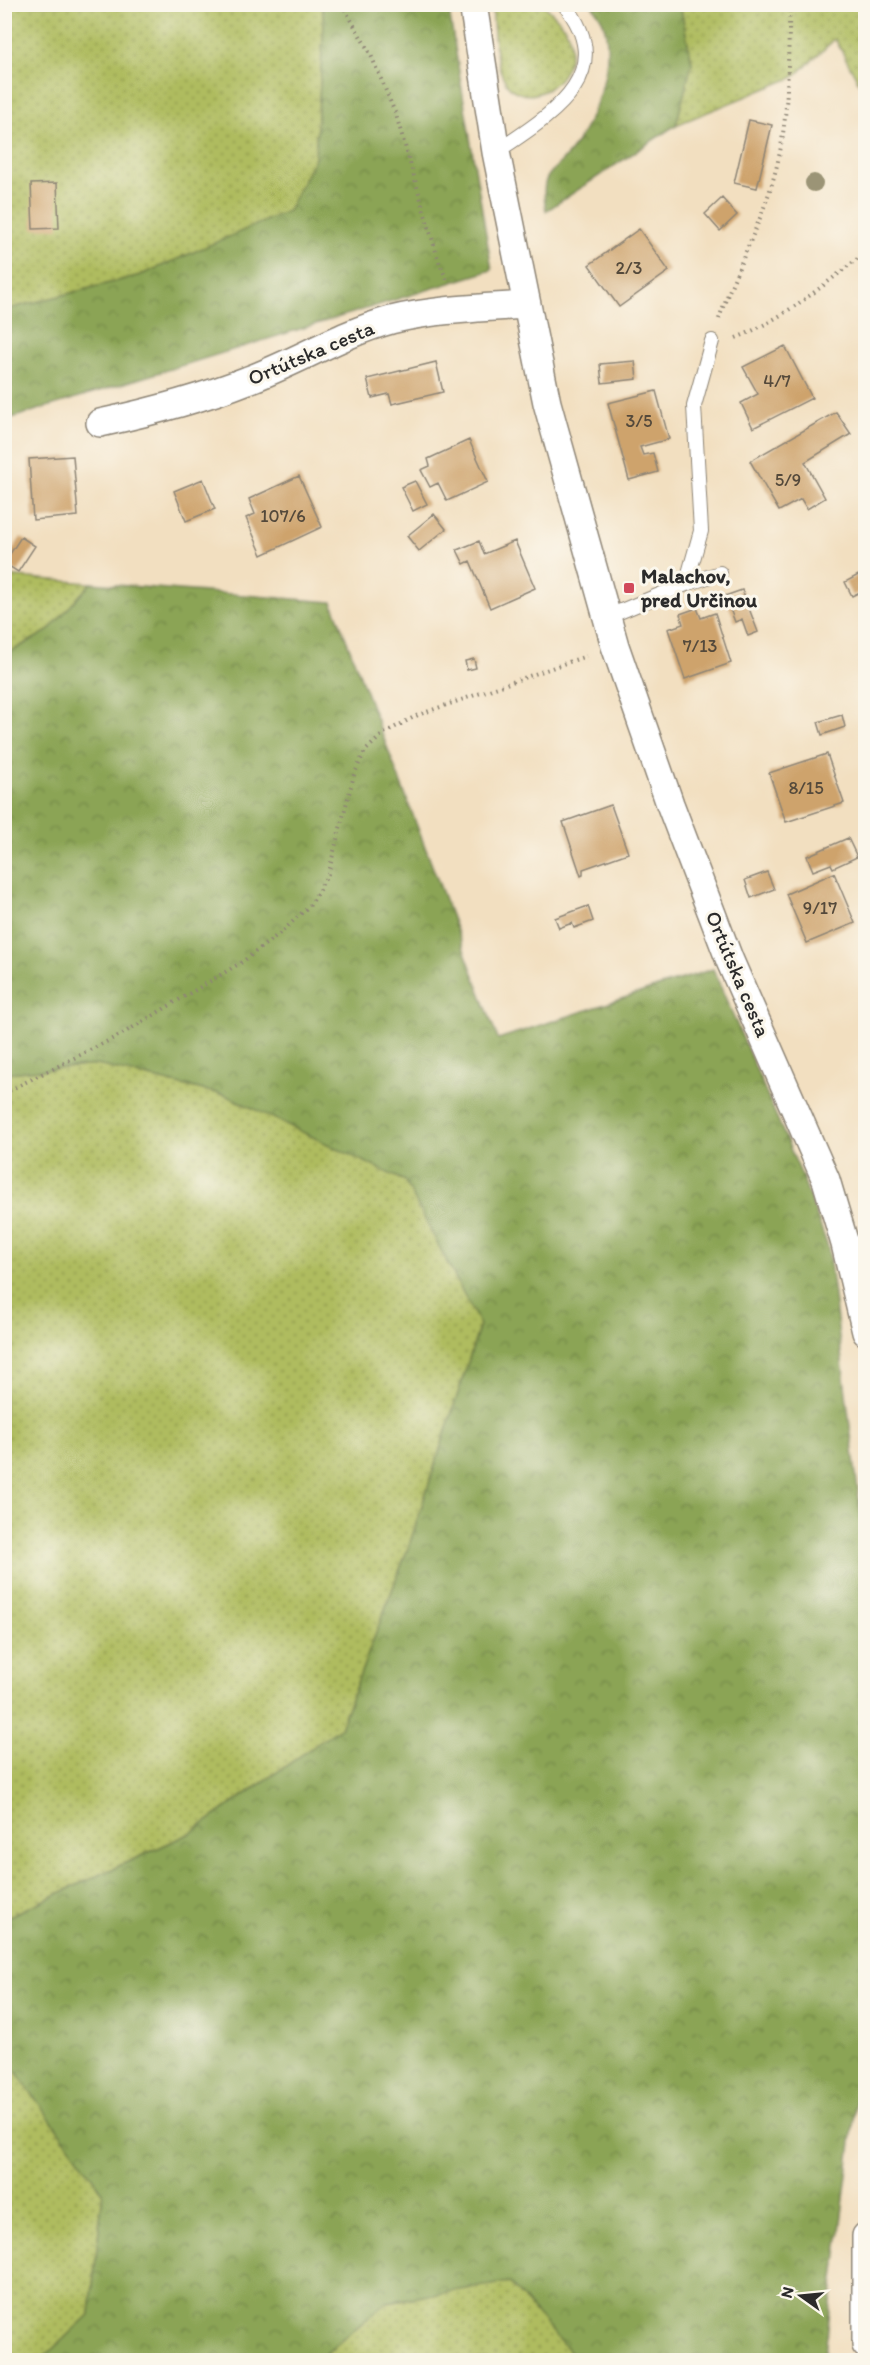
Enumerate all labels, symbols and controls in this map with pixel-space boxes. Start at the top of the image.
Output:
house number: 2/3 [616,257,643,279]
street label: Ortútska cesta [244,315,378,390]
house number: 4/7 [763,370,791,392]
house number: 3/5 [626,410,652,432]
house number: 5/9 [775,469,801,491]
house number: 107/6 [260,505,306,527]
place label: Malachov, pred Určinou [640,563,758,613]
marker: Malachov, pred Určinou [622,581,636,595]
house number: 7/13 [683,635,718,657]
house number: 8/15 [788,777,824,799]
house number: 9/17 [803,897,837,919]
street label: Ortútska cesta [701,907,776,1041]
north arrow [771,2266,831,2326]
text: N [776,2285,798,2300]

